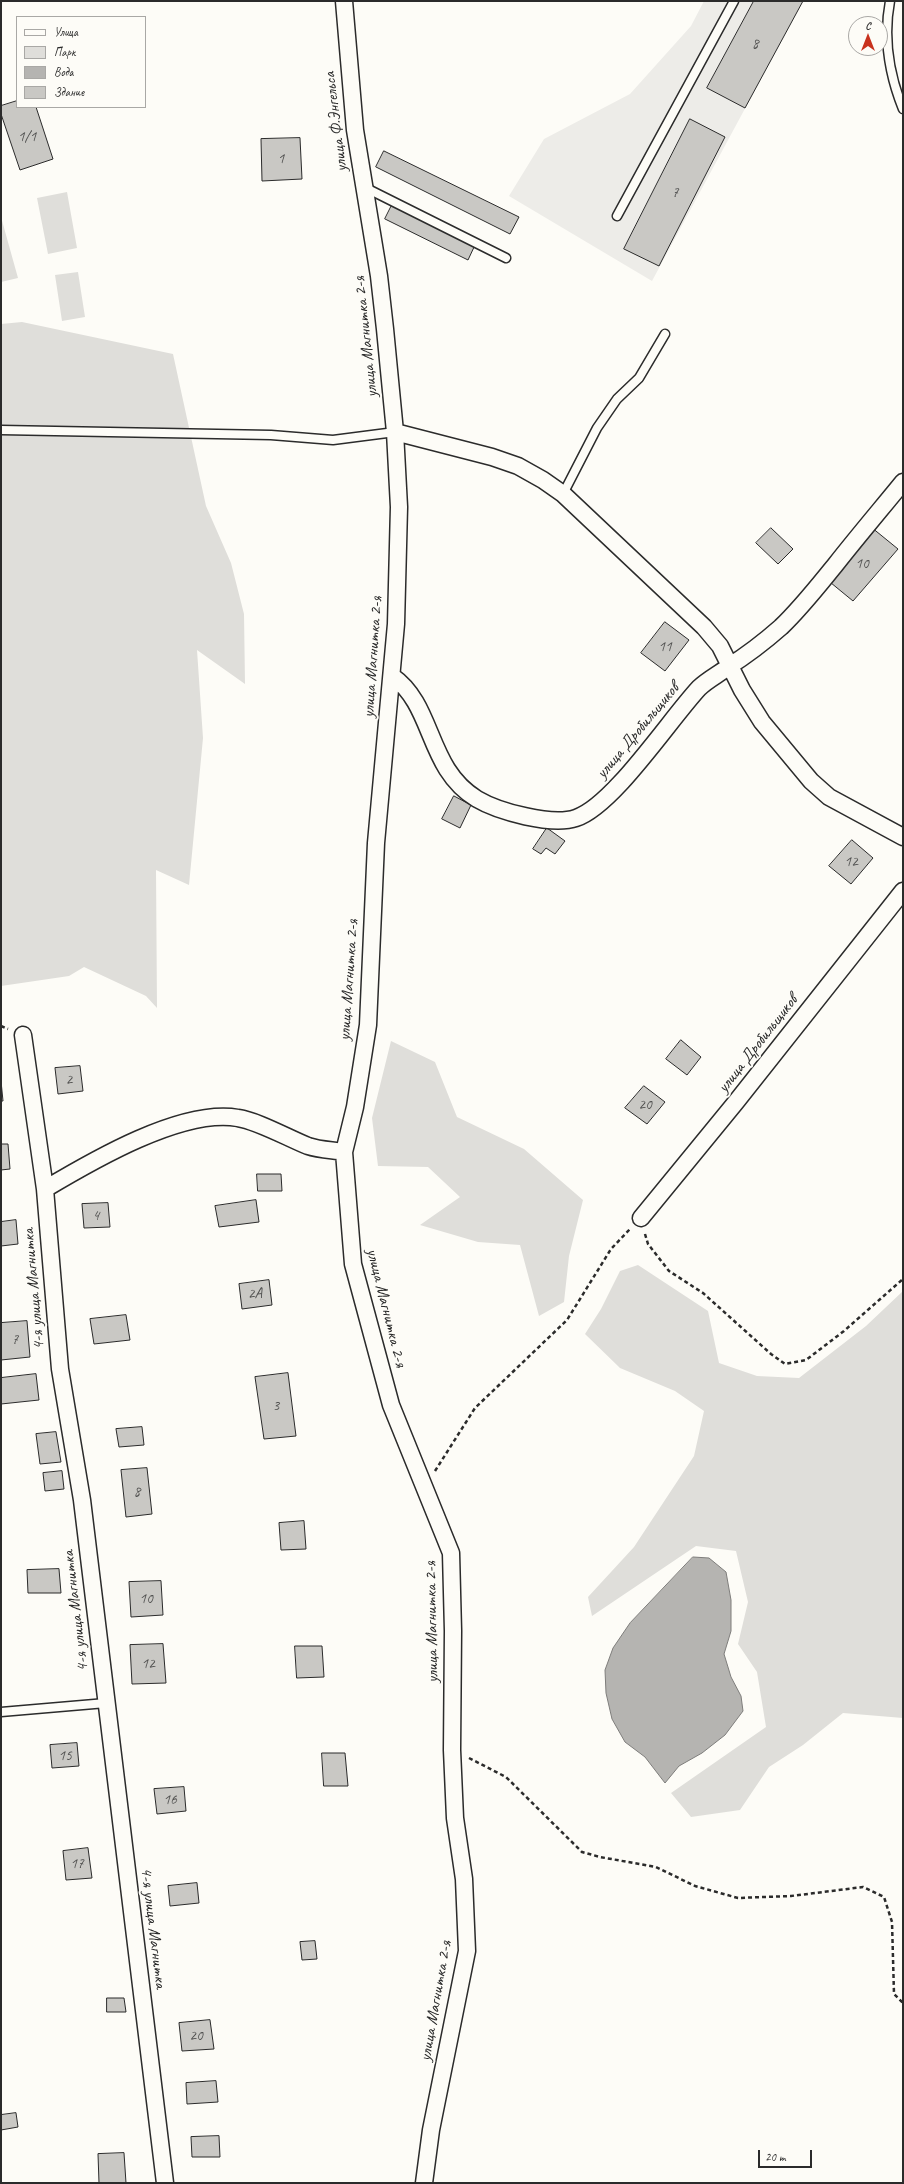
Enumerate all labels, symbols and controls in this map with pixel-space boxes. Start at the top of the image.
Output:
legend [16,16,146,108]
north arrow [848,16,888,56]
text: С [865,18,871,32]
text: Улица [54,24,78,40]
house number: 8 [752,35,758,53]
text: Парк [54,44,75,60]
text: Вода [54,64,73,80]
street label: улица Ф.Энгельса [320,71,352,173]
text: Здание [54,84,84,100]
house number: 1/1 [18,128,36,146]
house number: 1 [278,150,284,168]
house number: 7 [672,184,678,202]
street label: улица Магнитка 2-я [349,275,383,399]
house number: 10 [855,555,869,573]
street label: улица Магнитка 2-я [359,596,387,718]
house number: 11 [658,638,672,656]
street label: улица Дробильщиков [592,679,684,783]
house number: 12 [844,853,858,871]
street label: улица Магнитка 2-я [335,919,363,1041]
street label: улица Дробильщиков [713,991,803,1097]
house number: 2 [66,1071,72,1089]
house number: 20 [638,1096,652,1114]
house number: 4 [93,1207,99,1225]
street label: 4-я улица Магнитка [19,1227,49,1351]
street label: улица Магнитка 2-я [361,1246,411,1370]
house number: 2А [248,1285,262,1303]
house number: 7 [12,1331,18,1349]
house number: 3 [273,1397,279,1415]
house number: 8 [134,1483,140,1501]
street label: 4-я улица Магнитка [58,1549,94,1673]
street label: улица Магнитка 2-я [421,1561,443,1683]
house number: 10 [139,1590,153,1608]
house number: 12 [141,1655,155,1673]
house number: 15 [58,1747,72,1765]
house number: 16 [163,1791,177,1809]
house number: 17 [70,1855,84,1873]
street label: 4-я улица Магнитка [135,1866,171,1990]
street label: улица Магнитка 2-я [415,1939,457,2063]
house number: 20 [189,2027,203,2045]
scale bar [760,2142,814,2168]
text: 20 m [765,2149,785,2165]

